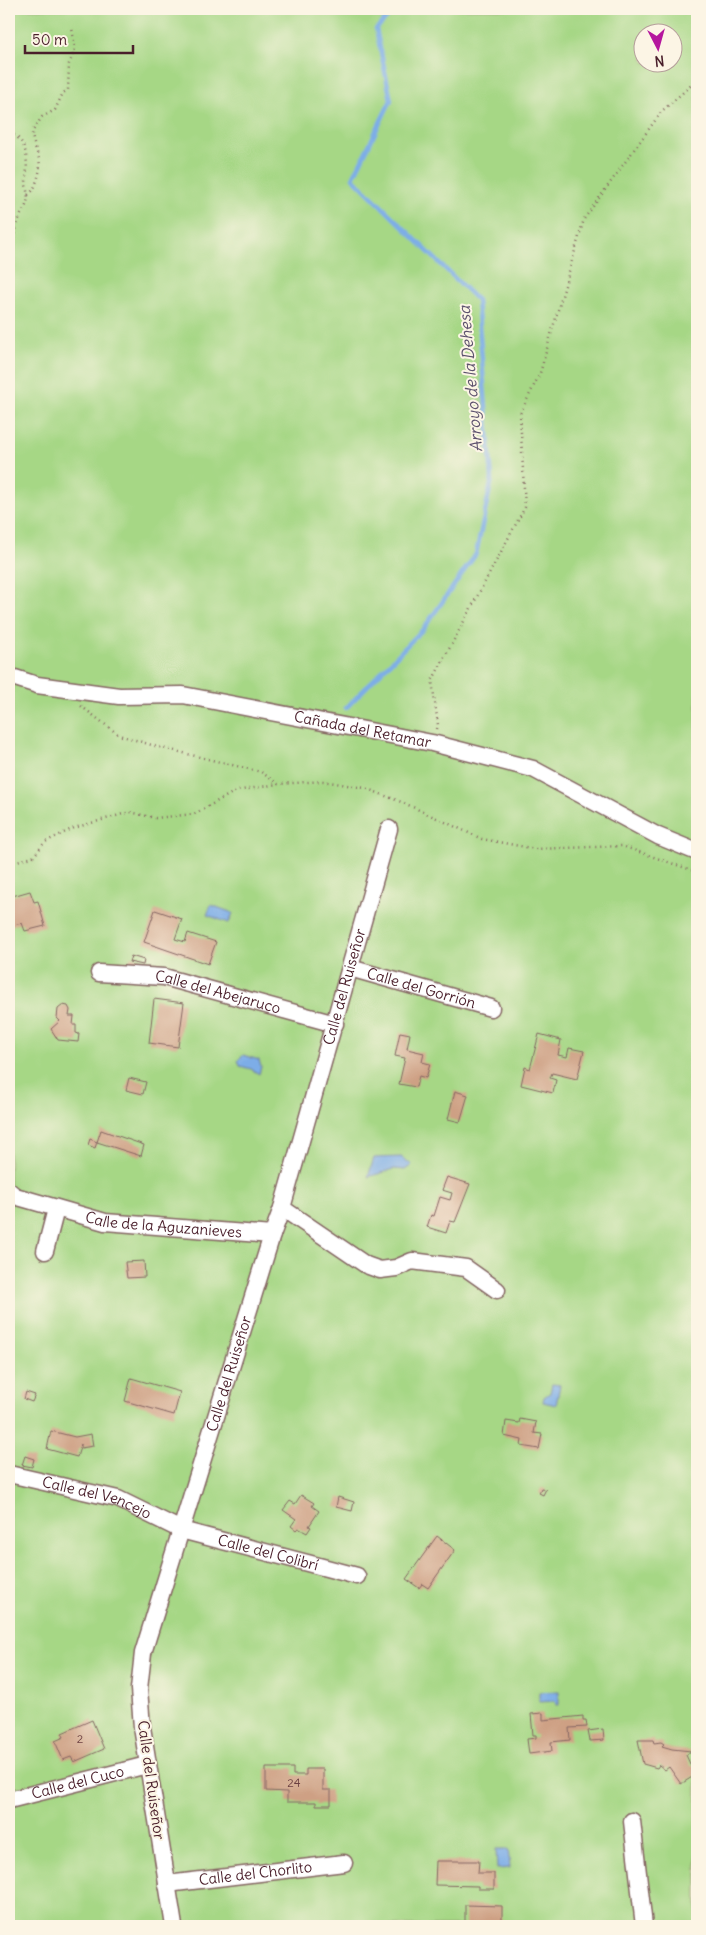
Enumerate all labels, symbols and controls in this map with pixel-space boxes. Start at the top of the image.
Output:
scale bar [25,22,132,54]
north arrow [634,22,684,72]
text: 50 m [32,30,67,49]
text: N [654,51,665,70]
water label: Arroyo de la Dehesa [454,304,486,453]
street label: Cañada del Retamar [293,707,433,752]
street label: Calle del Ruiseñor [318,926,369,1047]
street label: Calle del Gorrión [365,963,478,1012]
street label: Calle del Abejaruco [155,966,283,1018]
street label: Calle de la Aguzanieves [83,1207,243,1242]
street label: Calle del Ruiseñor [202,1313,255,1434]
street label: Calle del Vencejo [40,1472,155,1523]
street label: Calle del Colibrí [216,1530,321,1575]
street label: Calle del Ruiseñor [134,1719,169,1841]
house number: 2 [77,1731,84,1746]
street label: Calle del Cuco [29,1761,126,1803]
house number: 24 [287,1775,301,1790]
street label: Calle del Chorlito [198,1857,313,1889]

